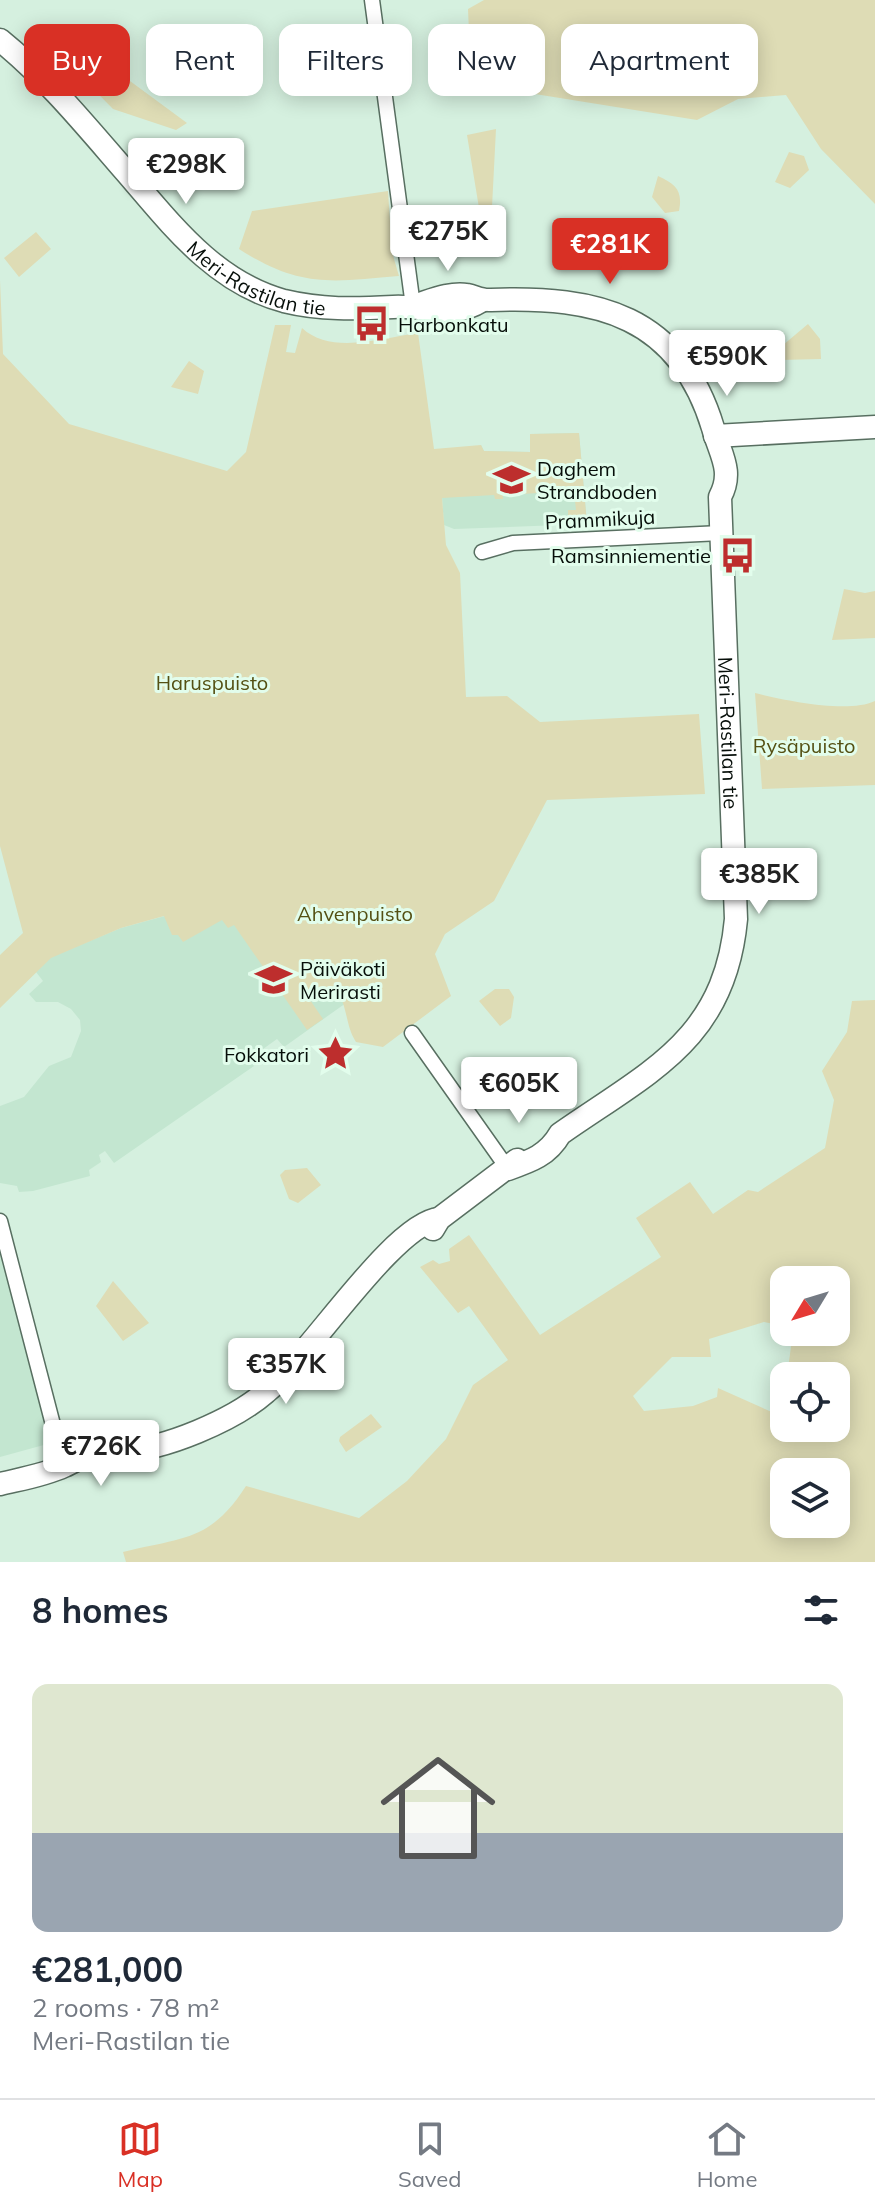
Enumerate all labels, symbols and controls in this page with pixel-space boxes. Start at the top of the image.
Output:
chip: Buy [24,24,130,96]
chip: Rent [146,24,263,96]
chip: Filters [279,24,412,96]
chip: New [428,24,545,96]
chip: Apartment [561,24,758,96]
pin: €298K [130,138,242,206]
text: €298K [146,147,226,180]
pin: €275K [392,205,504,273]
text: €275K [408,214,488,247]
pin: €281K [554,218,666,286]
text: €281K [570,227,650,260]
street label: Meri-Rastilan tie [182,235,327,320]
bus stop icon: Harbonkatu [353,305,391,343]
place label: Harbonkatu [398,312,508,337]
pin: €590K [671,330,783,398]
text: €590K [687,339,767,372]
place label: Daghem Strandboden [537,456,657,504]
school or university icon: Daghem Strandboden [492,460,530,498]
street label: Prammikuja [544,504,656,534]
bus stop icon: Ramsinniementie [718,536,756,574]
place label: Ramsinniementie [551,543,711,568]
street label: Meri-Rastilan tie [714,656,744,809]
park label: Haruspuisto [156,670,268,695]
park label: Rysäpuisto [753,733,855,758]
pin: €385K [703,848,815,916]
text: €385K [719,857,799,890]
park label: Ahvenpuisto [297,901,413,926]
place label: Päiväkoti Merirasti [300,956,386,1004]
school or university icon: Päiväkoti Merirasti [255,961,293,999]
place icon: Fokkatori [316,1035,354,1073]
place label: Fokkatori [224,1042,309,1067]
pin: €605K [463,1057,575,1125]
text: €605K [479,1066,559,1099]
north arrow [770,1266,850,1346]
map controls [770,1266,850,1538]
pin: €357K [230,1338,342,1406]
text: €357K [246,1347,326,1380]
button: locate [770,1362,850,1442]
pin: €726K [45,1420,157,1488]
text: €726K [61,1429,141,1462]
button: layers [770,1458,850,1538]
icon: filters [799,1588,843,1632]
text: 8 homes [32,1589,169,1632]
icon: home [366,1736,510,1880]
text: €281,000 [32,1948,183,1991]
text: 2 rooms · 78 m² [32,1991,219,2024]
text: Meri-Rastilan tie [32,2024,230,2057]
tab: Map [118,2117,163,2193]
tab: Saved [398,2117,462,2193]
tab: Home [697,2117,757,2193]

